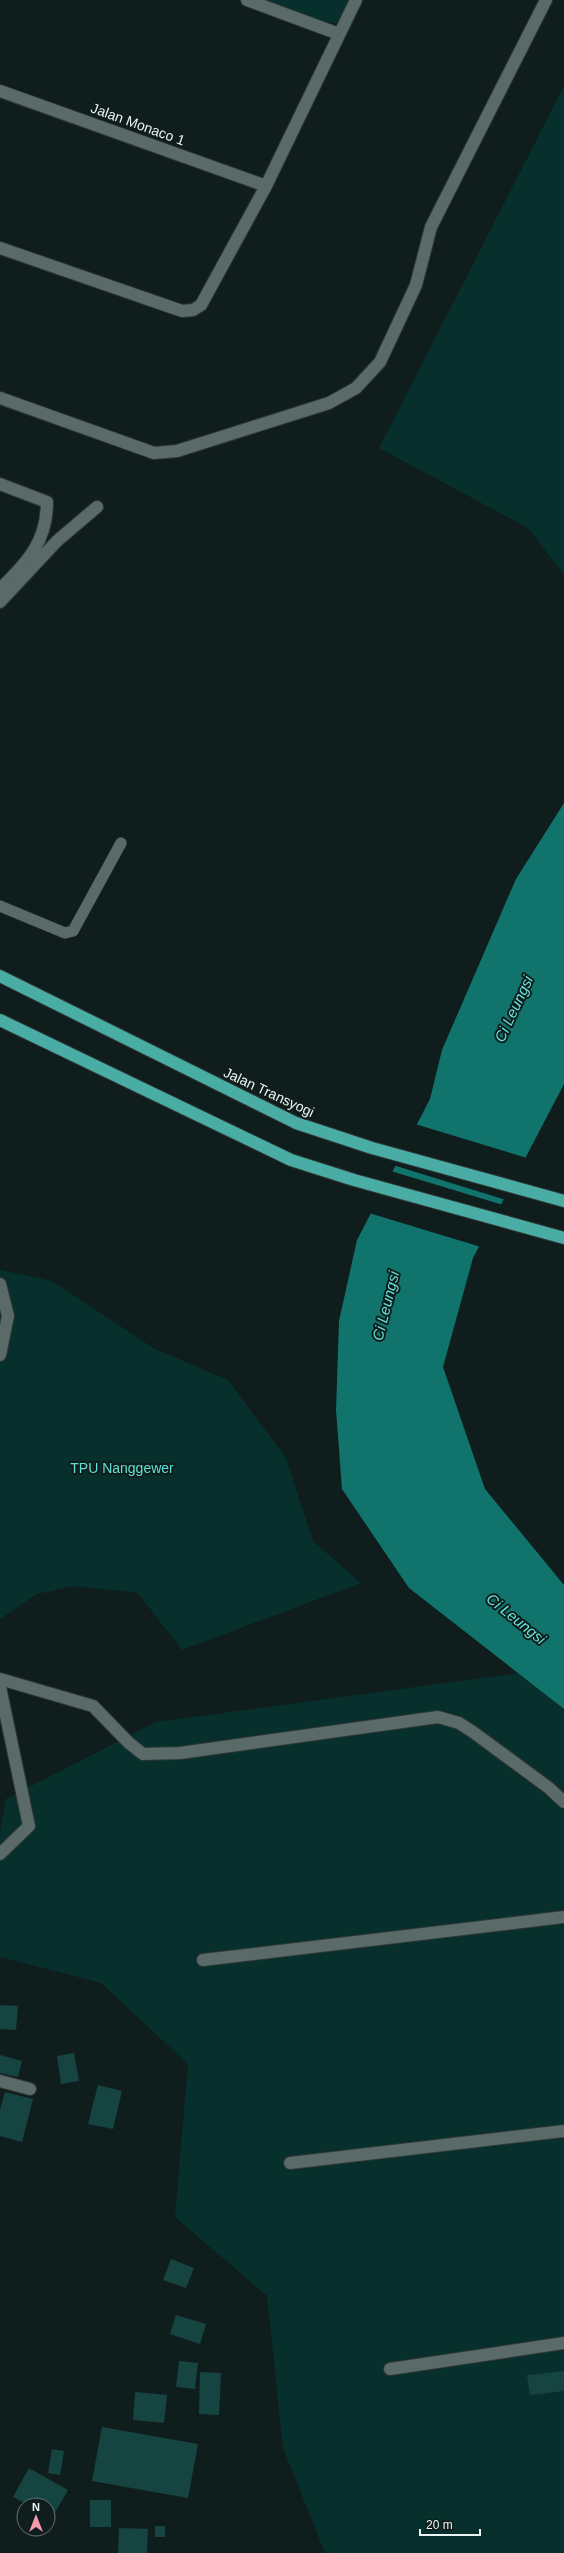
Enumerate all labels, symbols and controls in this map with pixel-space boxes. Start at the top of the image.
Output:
street label: Jalan Monaco 1 [89,100,187,148]
water label: Ci Leungsi [491,972,537,1045]
street label: Jalan Transyogi [221,1064,317,1120]
water label: Ci Leungsi [369,1269,402,1342]
park label: TPU Nanggewer [70,1460,174,1476]
water label: Ci Leungsi [483,1590,550,1648]
north arrow [16,2497,56,2537]
text: N [32,2501,40,2513]
scale bar [420,2511,480,2537]
text: 20 m [426,2518,453,2532]

